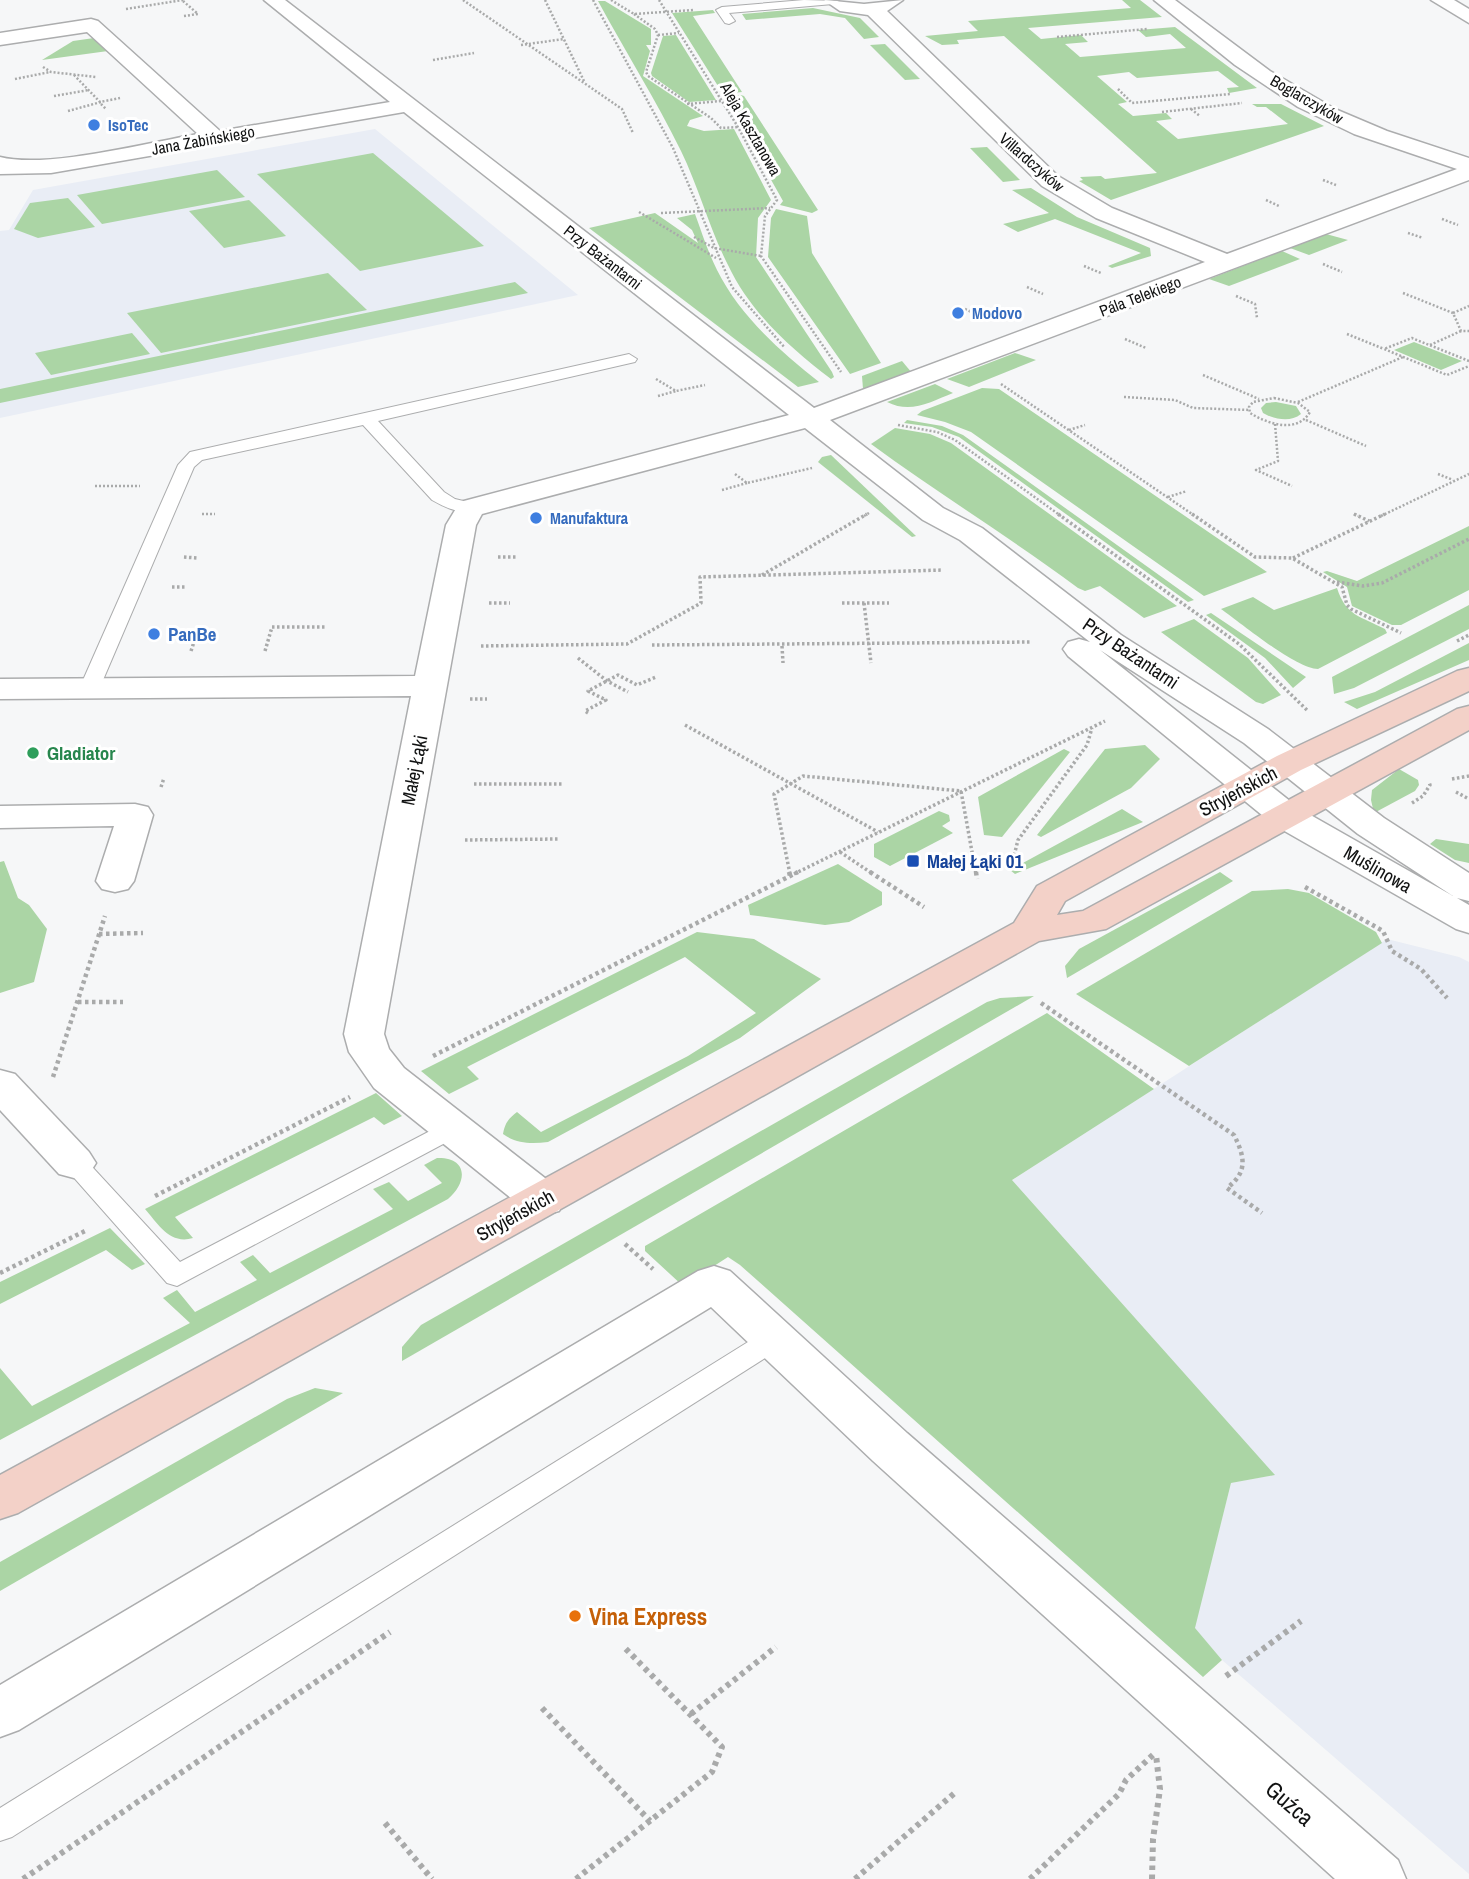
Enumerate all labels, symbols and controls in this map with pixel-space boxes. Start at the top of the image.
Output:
street label: Boglarczyków [1266,69,1348,129]
street label: Aleja Kasztanowa [715,77,787,180]
place label: IsoTec [108,114,149,136]
marker: IsoTec [86,117,102,133]
street label: Jana Żabińskiego [150,120,256,160]
street label: Villardczyków [995,127,1070,197]
street label: Przy Bażantarni [559,220,647,294]
street label: Pála Telekiego [1096,270,1184,322]
place label: Modovo [972,302,1022,324]
marker: Modovo [950,305,966,321]
place label: Manufaktura [550,507,629,529]
marker: Manufaktura [528,510,544,526]
street label: Przy Bażantarni [1078,611,1184,695]
place label: PanBe [168,621,217,647]
marker: PanBe [146,626,162,642]
street label: Małej Łąki [394,733,434,807]
place label: Gladiator [47,740,115,766]
marker: Gladiator [25,745,41,761]
street label: Stryjeńskich [1194,760,1282,822]
street label: Muślinowa [1339,839,1417,899]
place label: Małej Łąki 01 [927,848,1023,874]
marker: Małej Łąki 01 [905,853,921,869]
street label: Stryjeńskich [472,1183,558,1247]
place label: Vina Express [589,1601,707,1632]
marker: Vina Express [567,1608,583,1624]
street label: Guźca [1259,1773,1321,1833]

